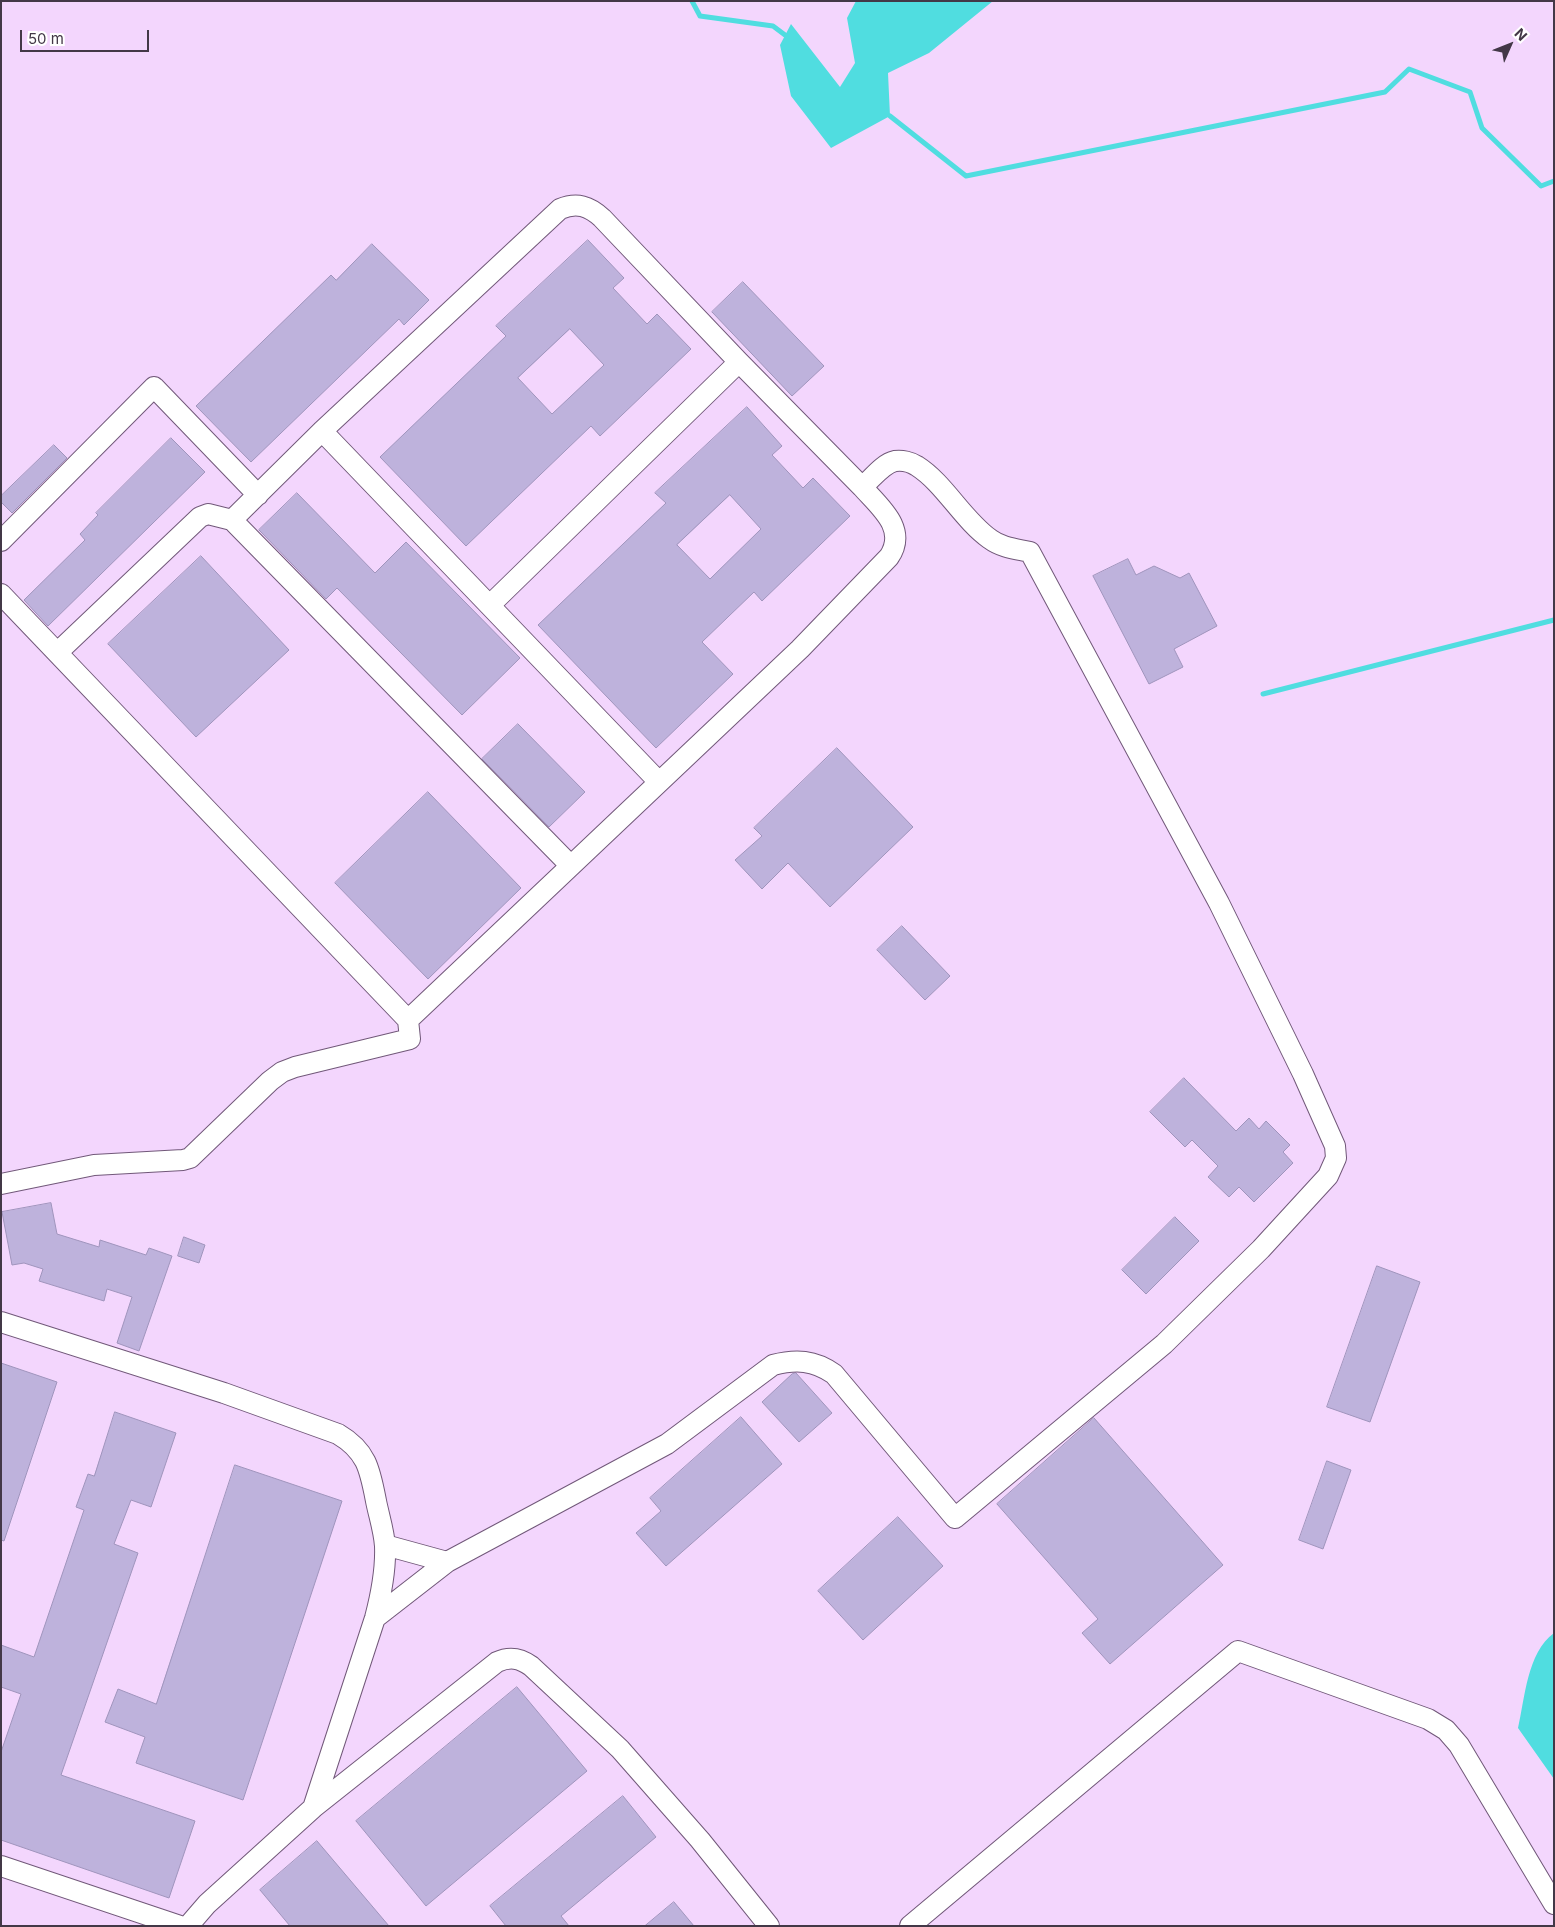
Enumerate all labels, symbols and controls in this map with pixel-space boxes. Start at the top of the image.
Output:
scale bar [22,20,151,52]
north arrow [1485,20,1535,70]
text: N [1511,24,1531,44]
text: 50 m [28,29,64,48]

